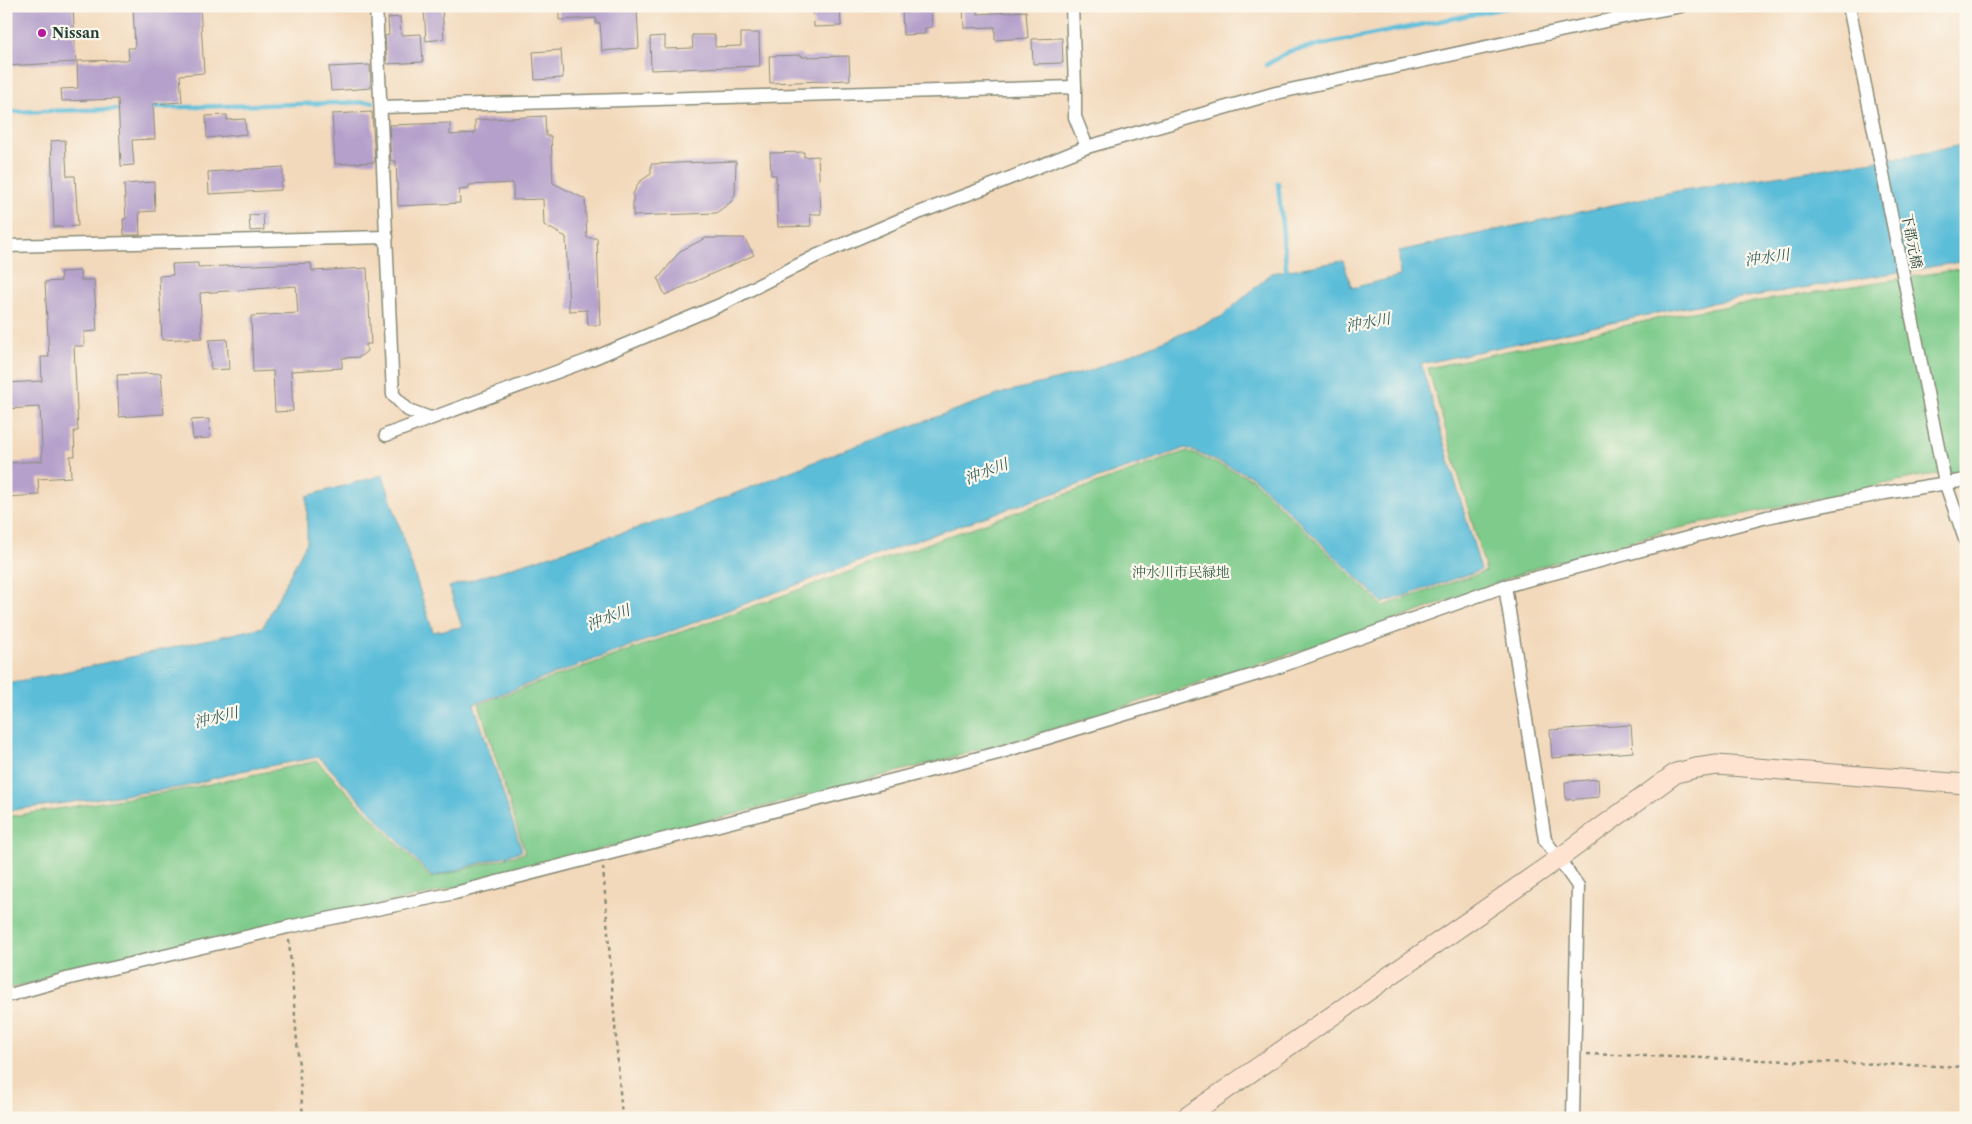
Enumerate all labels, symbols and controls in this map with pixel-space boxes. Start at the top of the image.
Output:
place label: Nissan [52,24,100,42]
marker: Nissan [36,27,48,39]
street label: 下郡元橋 [1898,212,1926,270]
water label: 沖水川 [1743,244,1793,270]
water label: 沖水川 [1344,308,1394,335]
water label: 沖水川 [962,453,1012,488]
park label: 沖水川市民緑地 [1132,563,1230,581]
water label: 沖水川 [584,599,634,634]
water label: 沖水川 [192,702,242,732]

